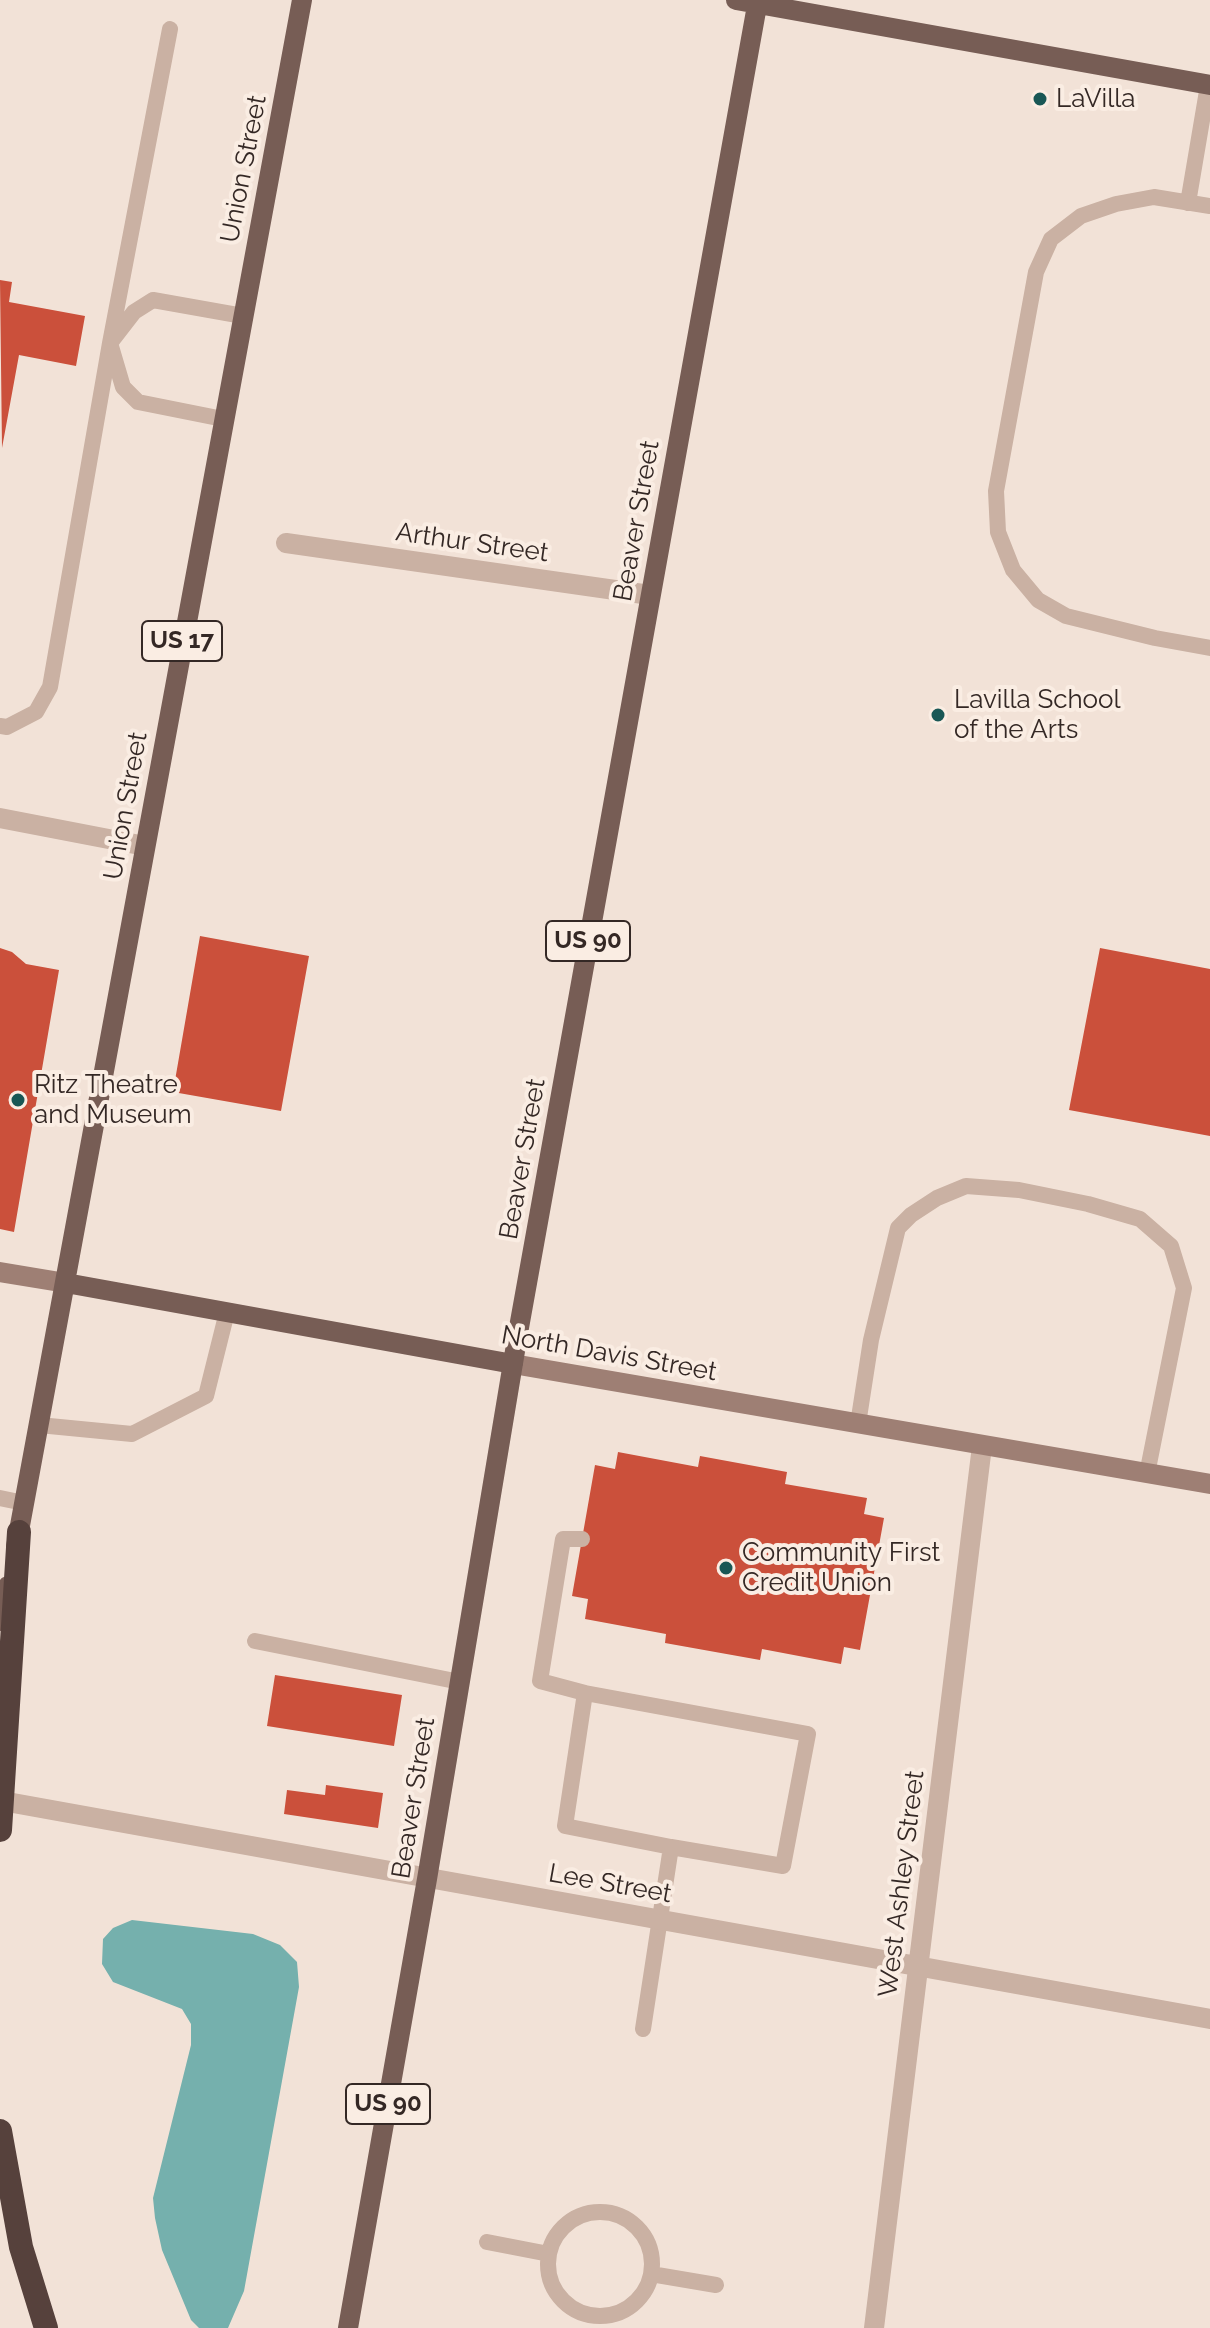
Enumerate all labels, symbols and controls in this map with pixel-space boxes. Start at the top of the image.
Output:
place label: LaVilla [1056,83,1136,115]
marker: LaVilla [1031,90,1049,108]
street label: Union Street [214,93,274,245]
street label: Beaver Street [608,438,666,604]
street label: Arthur Street [394,517,550,569]
road number: US 17 [142,621,222,661]
place label: Lavilla School of the Arts [954,684,1121,746]
marker: Lavilla School of the Arts [929,706,947,724]
street label: Union Street [98,730,154,882]
road number: US 90 [546,921,630,961]
place label: Ritz Theatre and Museum [34,1069,192,1130]
street label: Beaver Street [494,1076,552,1242]
marker: Ritz Theatre and Museum [9,1091,27,1109]
street label: North Davis Street [499,1320,719,1388]
place label: Community First Credit Union [742,1537,940,1598]
marker: Community First Credit Union [717,1559,735,1577]
street label: Beaver Street [386,1715,442,1881]
street label: West Ashley Street [873,1769,931,1999]
street label: Lee Street [546,1858,674,1910]
road number: US 90 [346,2084,430,2124]

